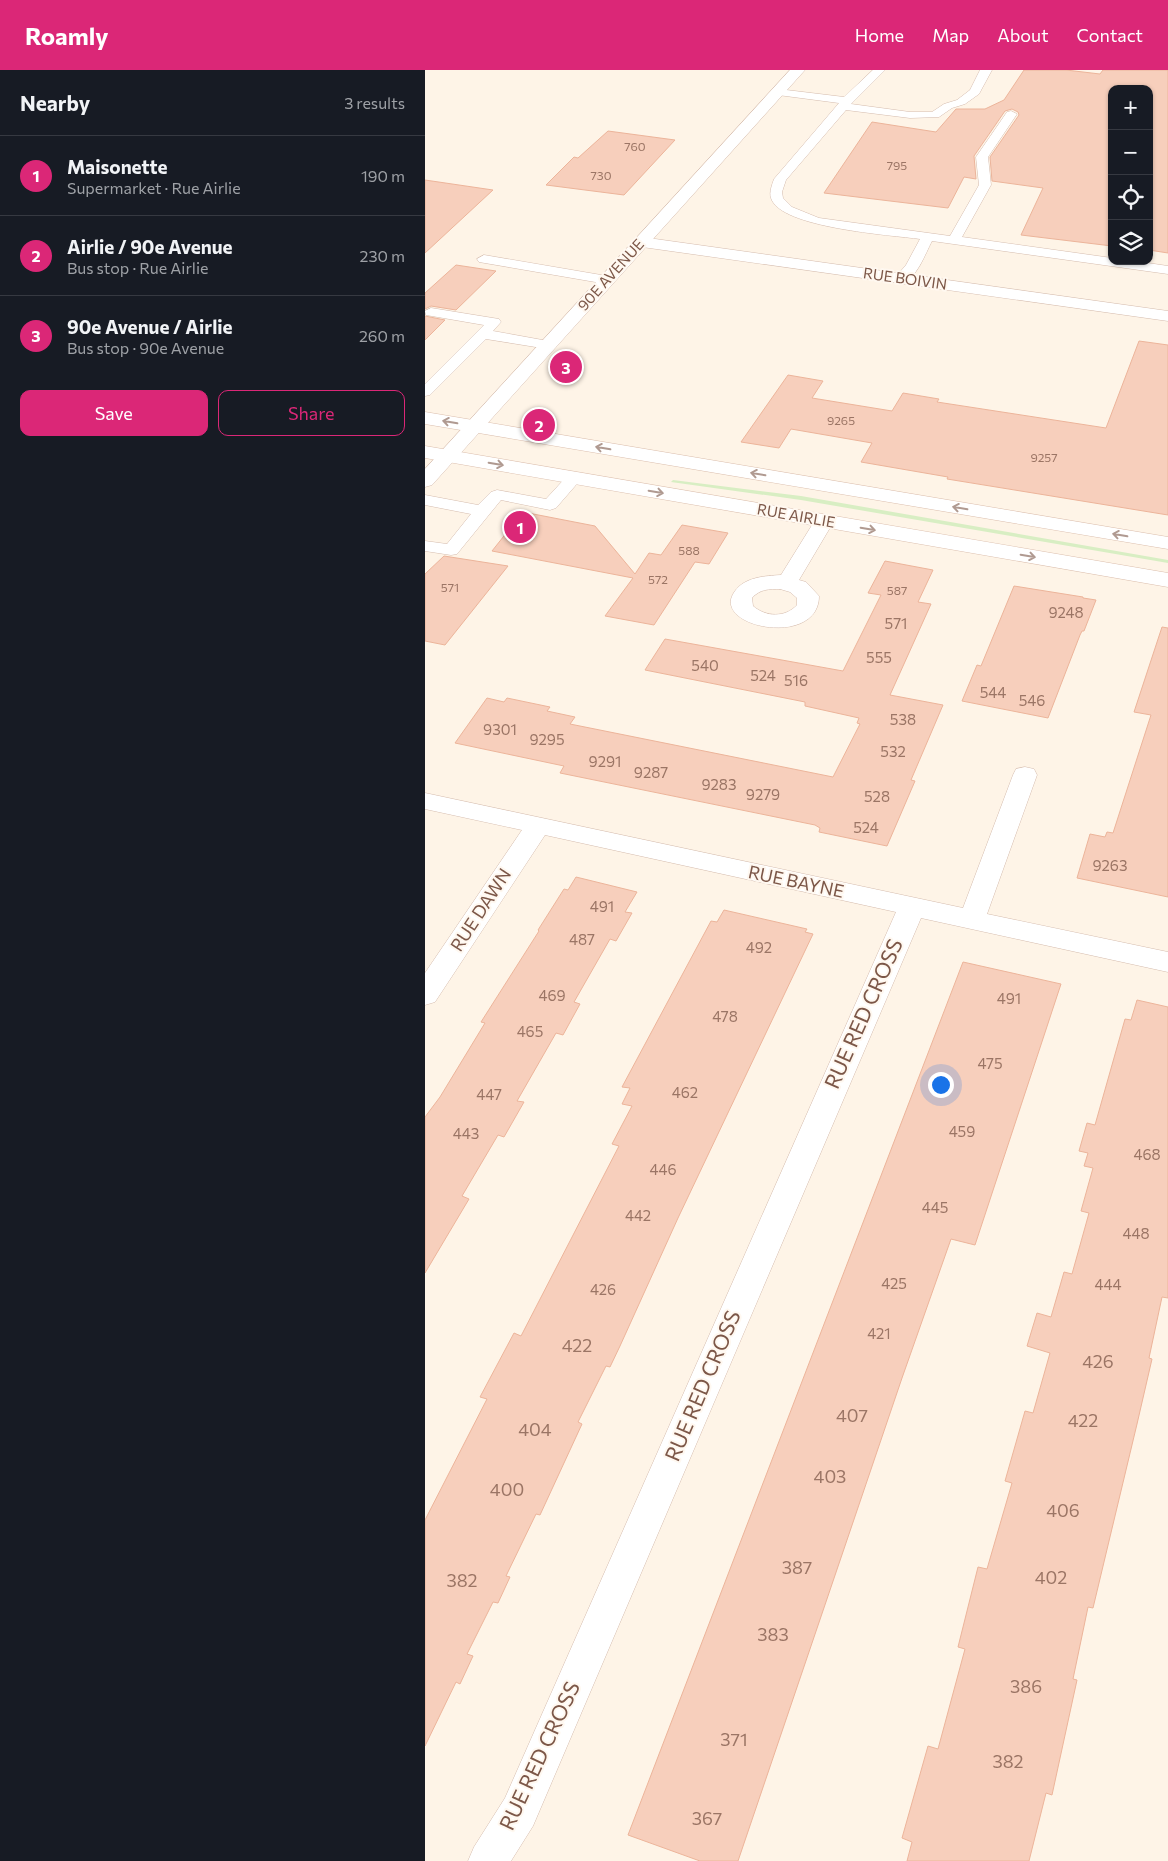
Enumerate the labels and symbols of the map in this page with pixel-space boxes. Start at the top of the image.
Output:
house number: 760 [624,139,646,153]
house number: 795 [887,158,907,172]
house number: 730 [590,168,612,182]
street label: 90E AVENUE [573,235,647,314]
street label: RUE BOIVIN [862,263,948,293]
pin: 3 [550,348,582,386]
pin: 2 [523,406,555,444]
house number: 9265 [827,413,855,427]
one-way arrow [442,417,458,427]
one-way arrow [596,443,612,453]
house number: 9257 [1030,450,1058,464]
one-way arrow [488,459,504,469]
one-way arrow [750,469,766,479]
one-way arrow [648,488,664,498]
street label: RUE AIRLIE [756,499,837,531]
one-way arrow [952,503,968,513]
pin: 1 [504,508,536,546]
one-way arrow [860,524,876,534]
one-way arrow [1112,530,1128,540]
house number: 588 [678,543,700,557]
one-way arrow [1020,551,1036,561]
house number: 572 [648,572,668,586]
house number: 571 [441,580,459,594]
house number: 587 [887,583,907,597]
house number: 9248 [1048,603,1084,621]
house number: 571 [885,614,907,632]
house number: 555 [866,648,892,666]
house number: 540 [691,656,719,674]
house number: 524 [750,666,776,684]
house number: 516 [784,671,808,689]
house number: 544 [980,683,1006,701]
house number: 546 [1019,691,1045,709]
house number: 538 [890,710,916,728]
house number: 9301 [483,720,517,738]
house number: 9295 [529,730,565,748]
house number: 532 [880,742,906,760]
house number: 9291 [589,752,621,770]
house number: 9287 [634,763,668,781]
house number: 9283 [702,775,736,793]
house number: 9279 [746,785,780,803]
house number: 528 [864,787,890,805]
house number: 524 [853,818,879,836]
house number: 9263 [1093,856,1127,874]
street label: RUE BAYNE [746,860,846,902]
street label: RUE DAWN [445,864,515,955]
house number: 491 [590,897,614,915]
house number: 487 [569,930,595,948]
street label: RUE RED CROSS [818,935,907,1092]
house number: 492 [746,938,772,956]
house number: 469 [538,986,566,1004]
house number: 491 [997,989,1021,1007]
house number: 478 [712,1007,738,1025]
house number: 465 [517,1022,543,1040]
house number: 475 [977,1054,1003,1072]
your location [928,1072,954,1098]
house number: 462 [672,1083,698,1101]
house number: 447 [476,1085,502,1103]
house number: 459 [949,1122,975,1140]
house number: 443 [453,1124,479,1142]
house number: 468 [1133,1145,1161,1163]
house number: 446 [649,1160,677,1178]
house number: 445 [922,1198,948,1216]
house number: 442 [625,1206,651,1224]
house number: 448 [1122,1224,1150,1242]
house number: 425 [881,1274,907,1292]
house number: 444 [1095,1275,1122,1293]
house number: 426 [590,1280,616,1298]
street label: RUE RED CROSS [659,1306,745,1465]
house number: 421 [867,1324,891,1342]
house number: 422 [562,1334,592,1356]
house number: 426 [1082,1350,1114,1372]
house number: 407 [836,1404,868,1426]
house number: 422 [1068,1409,1098,1431]
house number: 404 [518,1418,552,1440]
house number: 403 [814,1465,846,1487]
house number: 400 [490,1478,524,1500]
house number: 406 [1046,1499,1080,1521]
house number: 387 [782,1556,812,1578]
house number: 402 [1035,1566,1067,1588]
house number: 382 [446,1569,478,1591]
house number: 383 [757,1623,789,1645]
house number: 386 [1010,1675,1042,1697]
street label: RUE RED CROSS [493,1677,584,1834]
house number: 371 [720,1728,748,1750]
house number: 382 [992,1750,1024,1772]
house number: 367 [692,1807,722,1829]

